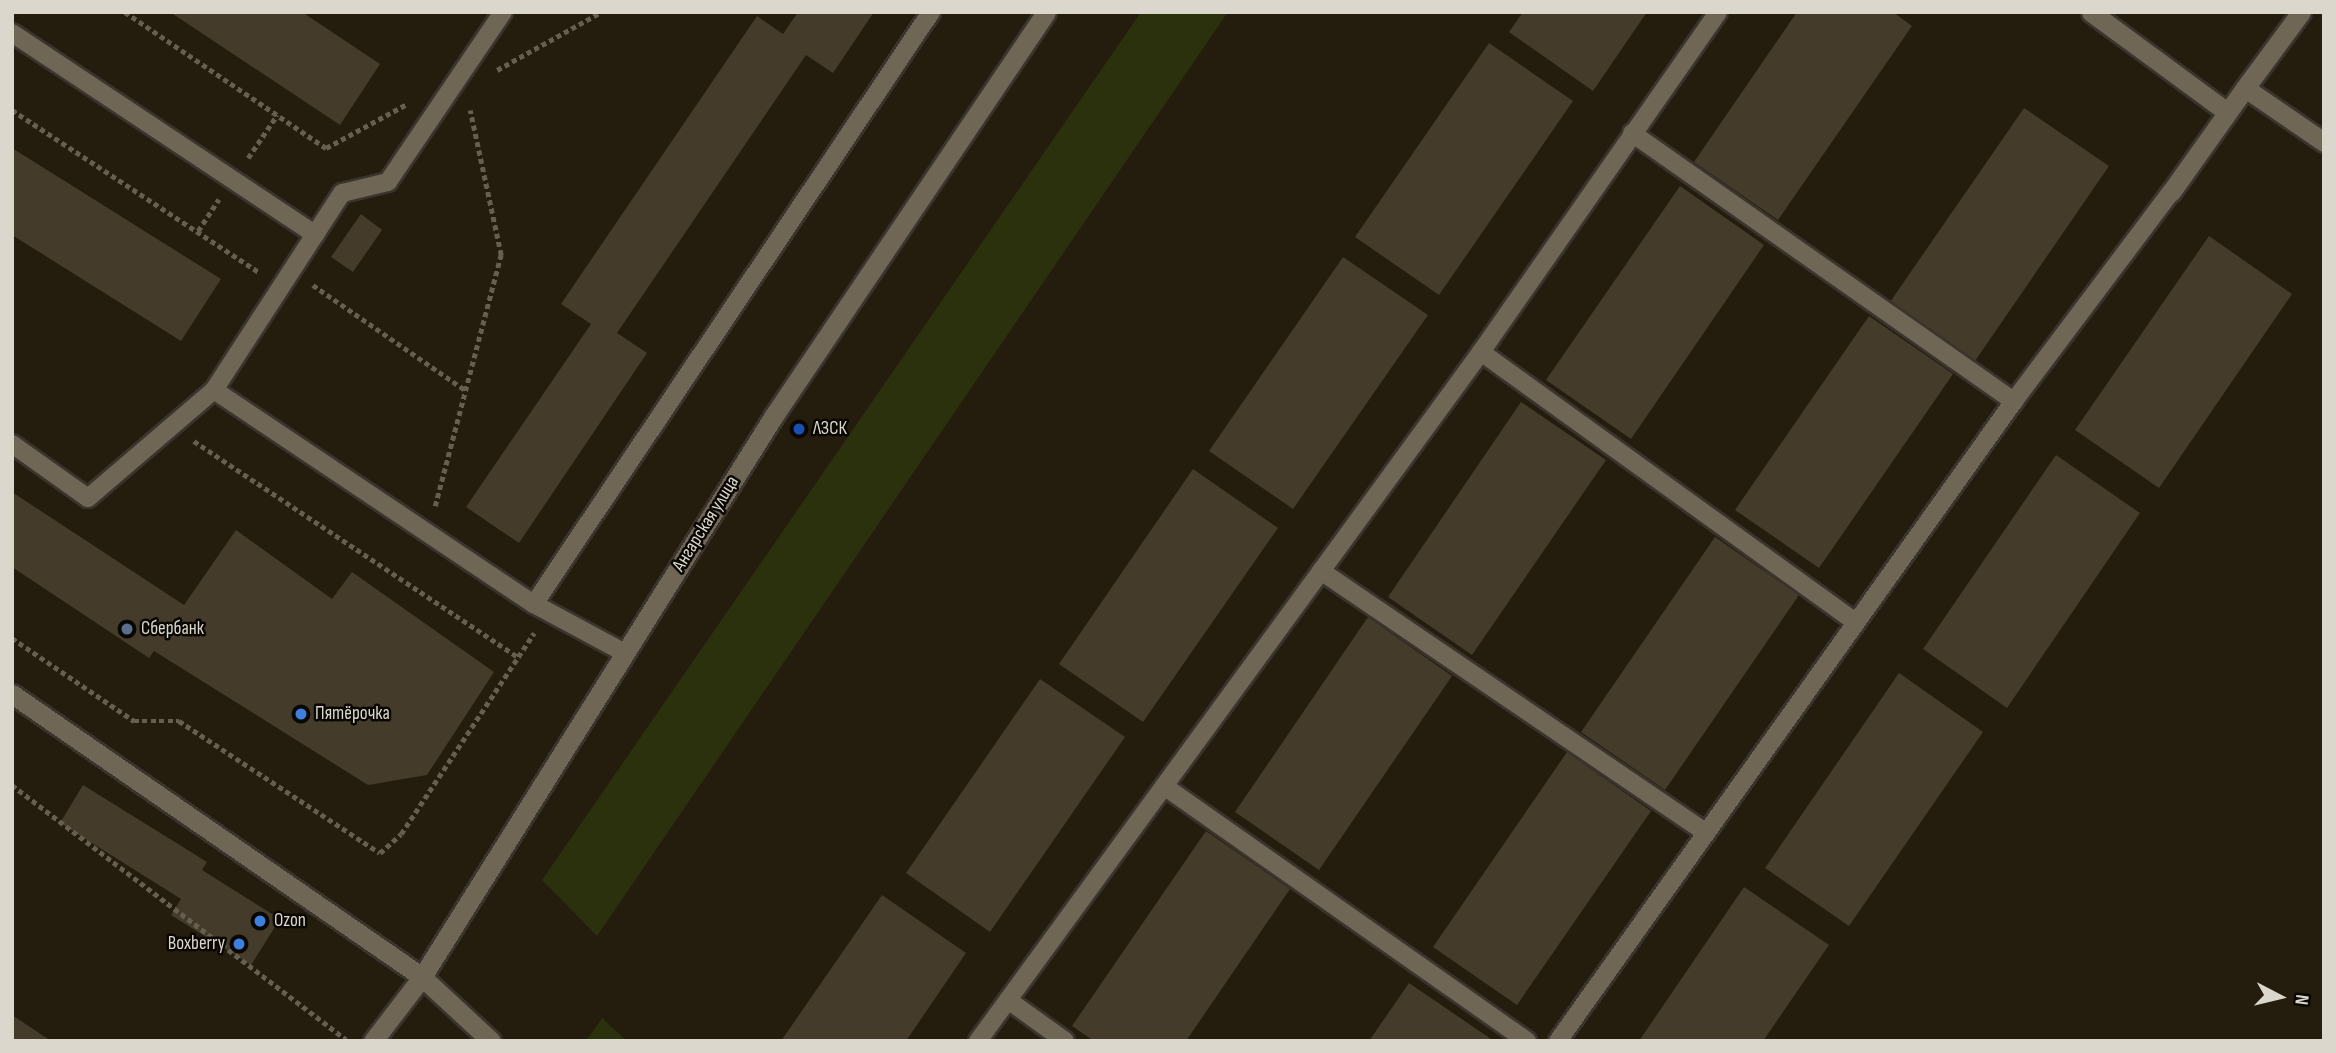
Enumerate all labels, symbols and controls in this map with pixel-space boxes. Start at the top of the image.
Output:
place label: ЛЗСК [813,418,847,440]
marker: ЛЗСК [791,421,807,437]
street label: Ангарская улица [668,472,744,576]
place label: Сбербанк [141,618,204,640]
marker: Сбербанк [119,621,135,637]
place label: Пятёрочка [315,703,390,725]
marker: Пятёрочка [293,706,309,722]
place label: Ozon [274,910,306,932]
marker: Ozon [252,913,268,929]
place label: Boxberry [168,933,225,955]
marker: Boxberry [231,936,247,952]
north arrow [2245,962,2315,1032]
text: N [2289,993,2313,1006]

